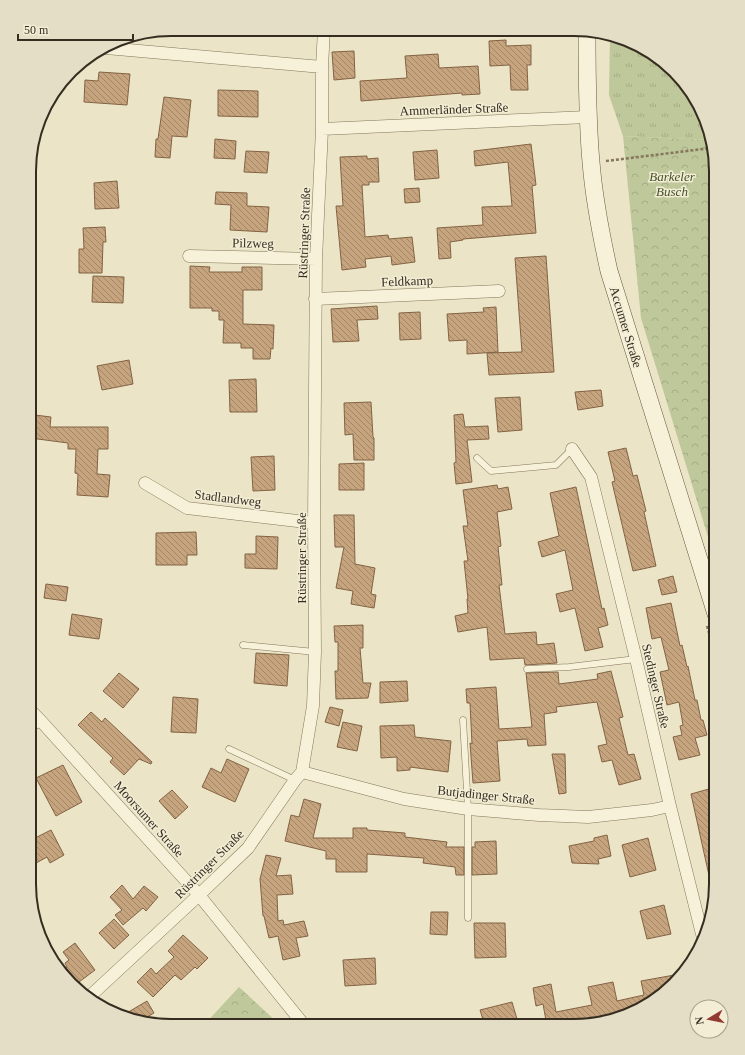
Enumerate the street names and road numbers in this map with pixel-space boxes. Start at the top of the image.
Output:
street label: Ammerländer Straße [399,100,509,118]
street label: Rüstringer Straße [295,187,313,279]
street label: Pilzweg [232,235,275,251]
street label: Feldkamp [381,273,433,289]
street label: Accumer Straße [607,285,646,370]
street label: Stadlandweg [194,486,263,510]
street label: Rüstringer Straße [294,512,309,604]
street label: Stedinger Straße [639,642,673,730]
street label: Moorsumer Straße [111,778,187,860]
street label: Butjadinger Straße [437,782,536,808]
street label: Rüstringer Straße [171,826,247,902]

